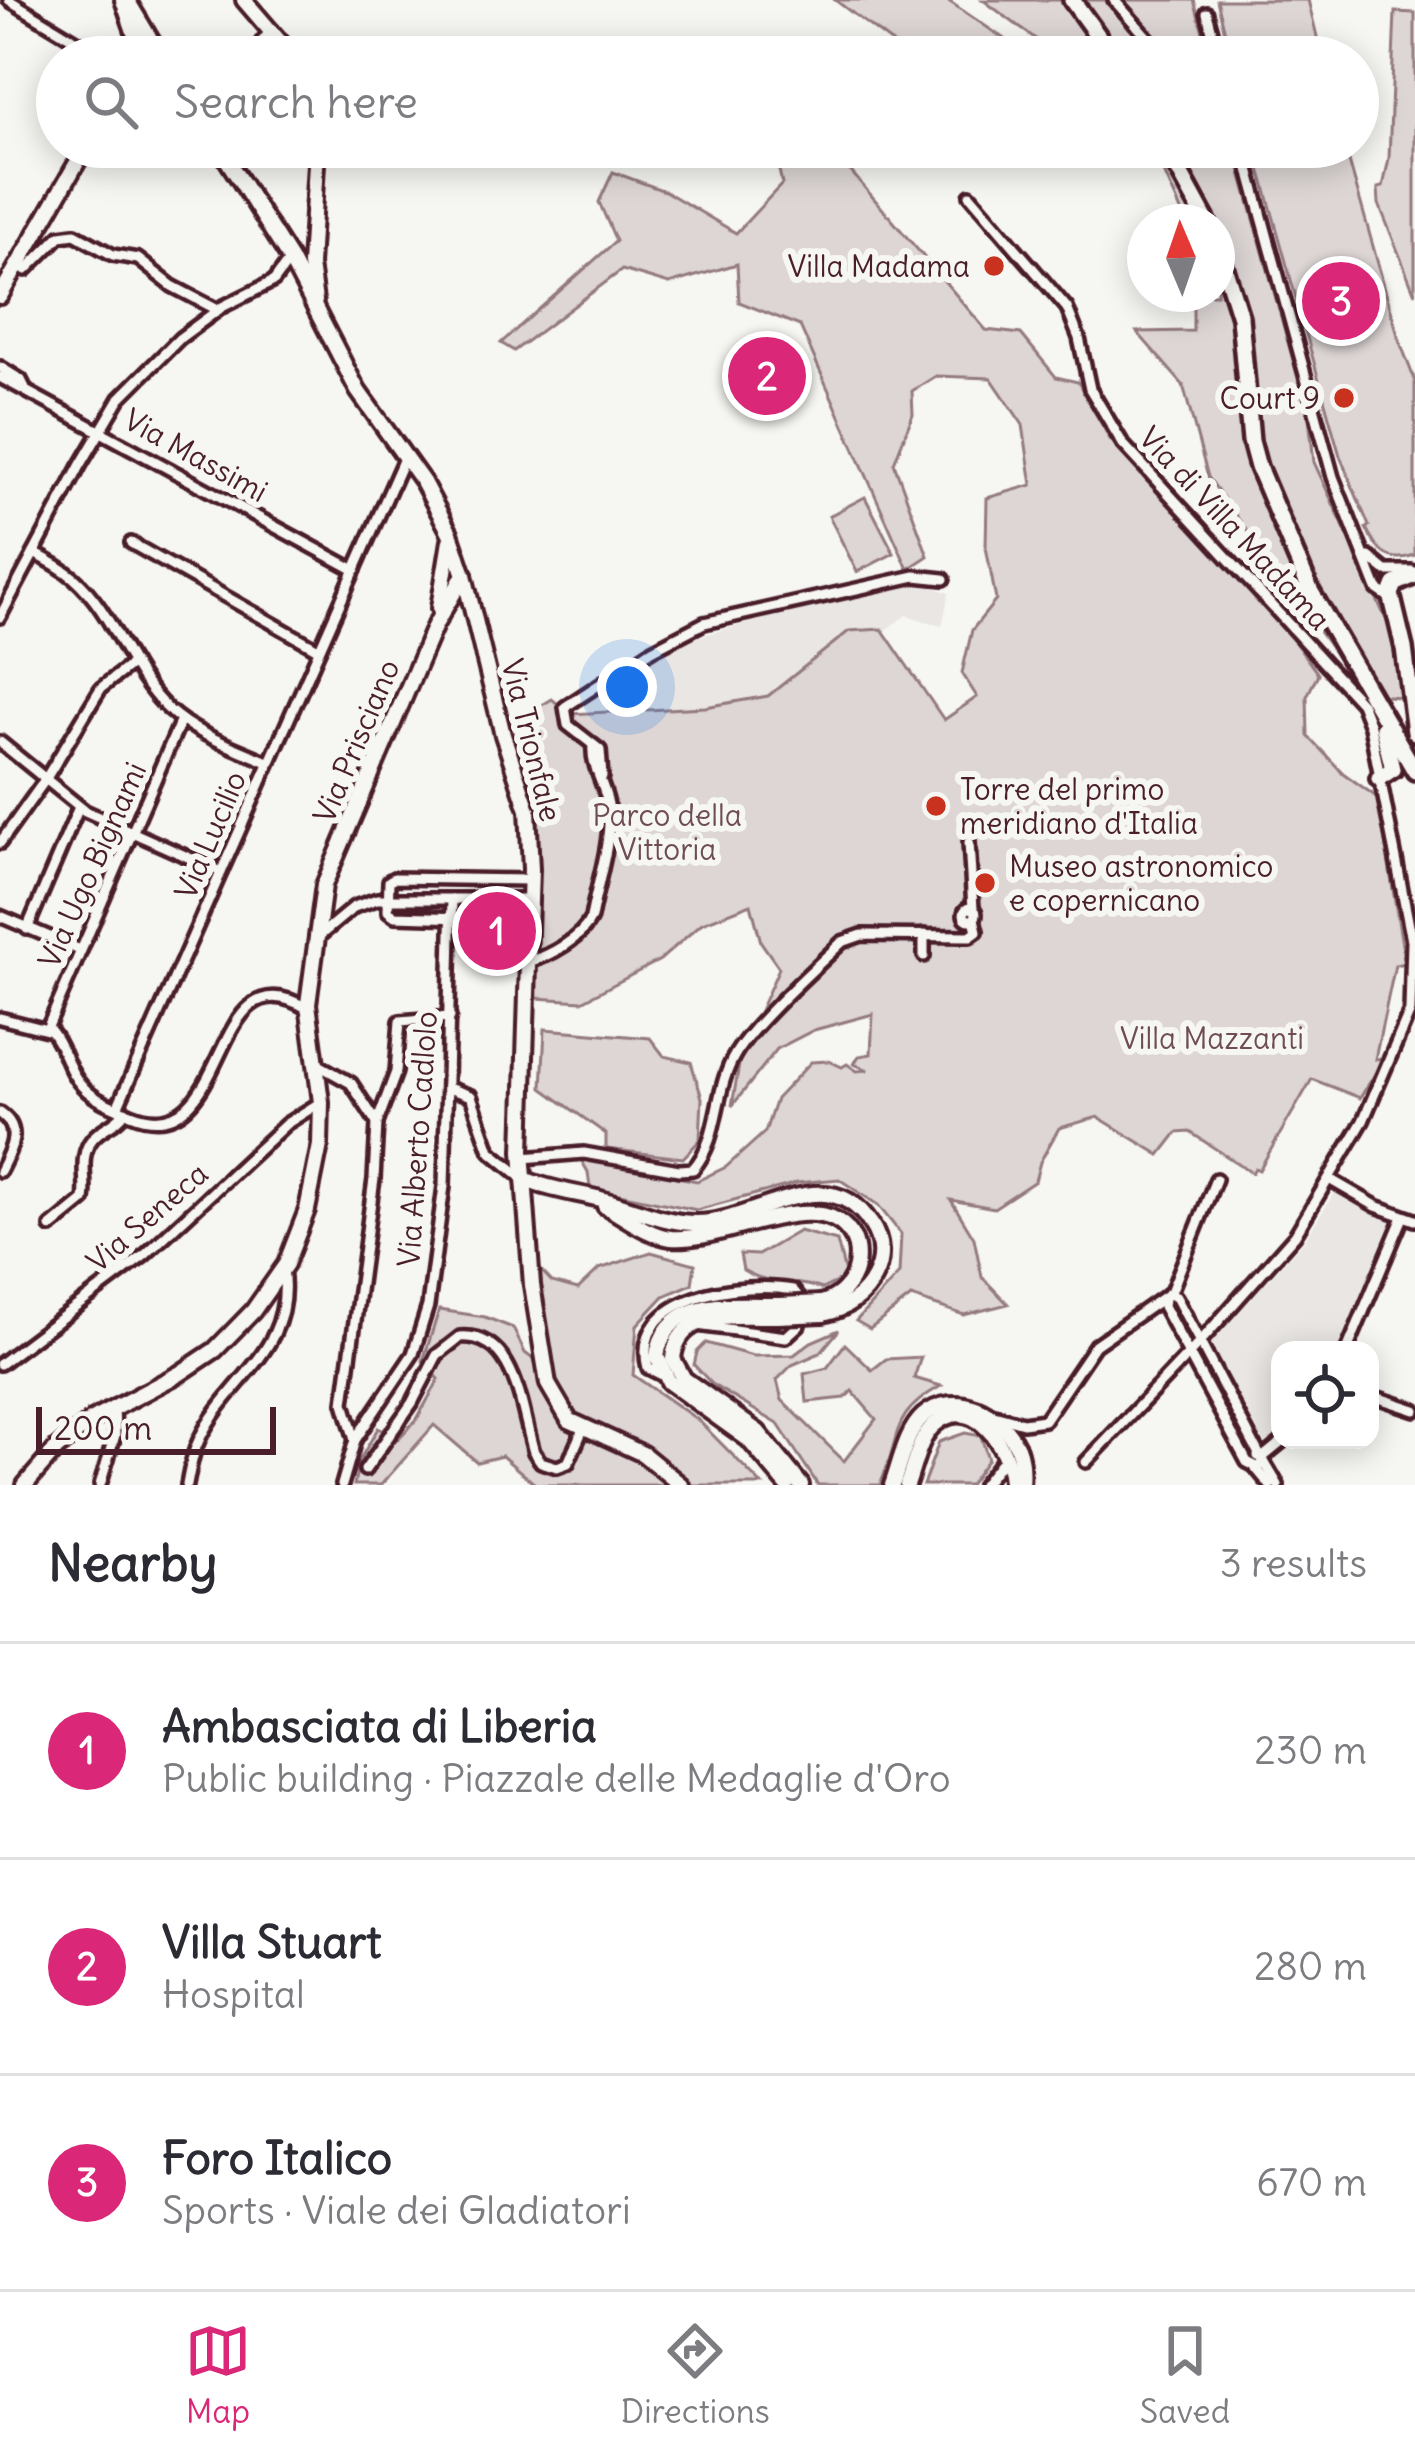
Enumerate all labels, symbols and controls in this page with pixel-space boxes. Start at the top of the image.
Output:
search box [36,36,1379,168]
icon: search [78,69,144,135]
text: Search here [174,74,418,130]
north arrow [1127,204,1235,312]
place label: Villa Madama [787,247,970,285]
marker: Villa Madama [981,253,1007,279]
pin: 3 [1302,256,1380,346]
pin: 2 [728,331,806,421]
place label: Court 9 [1219,379,1320,417]
marker: Court 9 [1331,385,1357,411]
street label: Via Massimi [118,400,274,510]
street label: Via di Villa Madama [1131,419,1339,637]
street label: Via Prisciano [305,654,407,828]
street label: Via Trionfale [494,655,570,825]
your location [597,657,657,717]
street label: Via Ugo Bignami [30,756,154,974]
street label: Via Lucilio [166,765,254,905]
place label: Torre del primo meridiano d'Italia [960,770,1198,842]
marker: Torre del primo meridiano d'Italia [923,793,949,819]
park label: Parco della Vittoria [592,796,742,868]
place label: Museo astronomico e copernicano [1009,847,1273,919]
marker: Museo astronomico e copernicano [972,870,998,896]
pin: 1 [458,886,536,976]
street label: Via Alberto Cadlolo [389,1010,445,1268]
park label: Villa Mazzanti [1120,1019,1304,1057]
street label: Via Seneca [79,1154,215,1280]
map controls [1271,1341,1379,1449]
button: locate [1271,1341,1379,1449]
scale bar [36,1401,276,1454]
text: 200 m [54,1407,152,1449]
text: Nearby [48,1531,217,1595]
text: 3 results [1220,1539,1367,1588]
text: Ambasciata di Liberia [162,1698,597,1754]
text: 1 [79,1726,95,1775]
text: 230 m [1254,1726,1367,1775]
text: Public building · Piazzale delle Medaglie d'Oro [162,1754,951,1803]
text: Villa Stuart [162,1914,382,1970]
text: 2 [76,1942,98,1991]
text: 280 m [1254,1942,1367,1991]
text: Hospital [162,1970,305,2019]
text: Foro Italico [162,2130,392,2186]
text: 3 [76,2158,98,2207]
text: 670 m [1256,2158,1367,2207]
text: Sports · Viale dei Gladiatori [162,2186,631,2235]
tab: Map [185,2318,251,2432]
tab: Directions [621,2318,770,2432]
tab: Saved [1140,2318,1230,2432]

